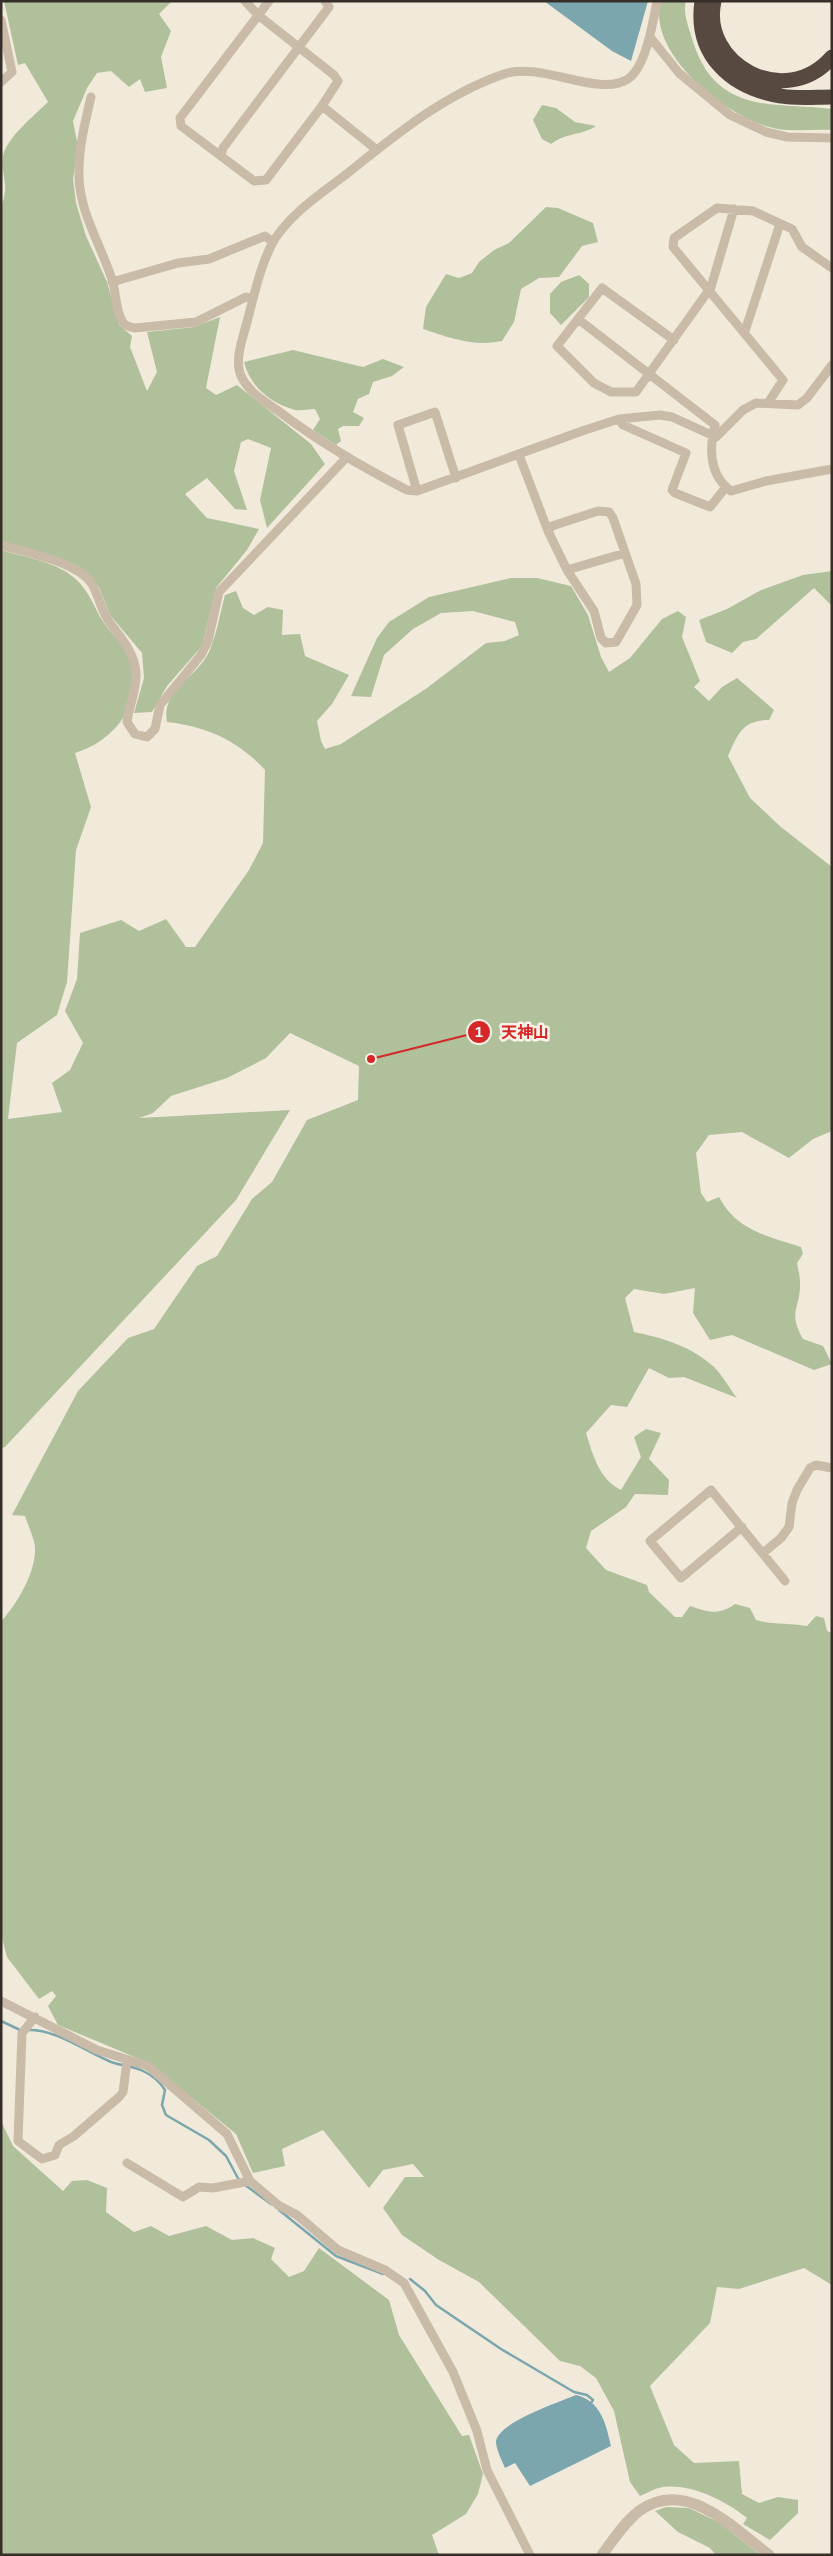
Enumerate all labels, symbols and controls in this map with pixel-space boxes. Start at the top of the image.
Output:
callout: 天神山 [466,1017,559,1048]
text: 1 [475,1023,483,1040]
text: 天神山 [501,1023,549,1041]

